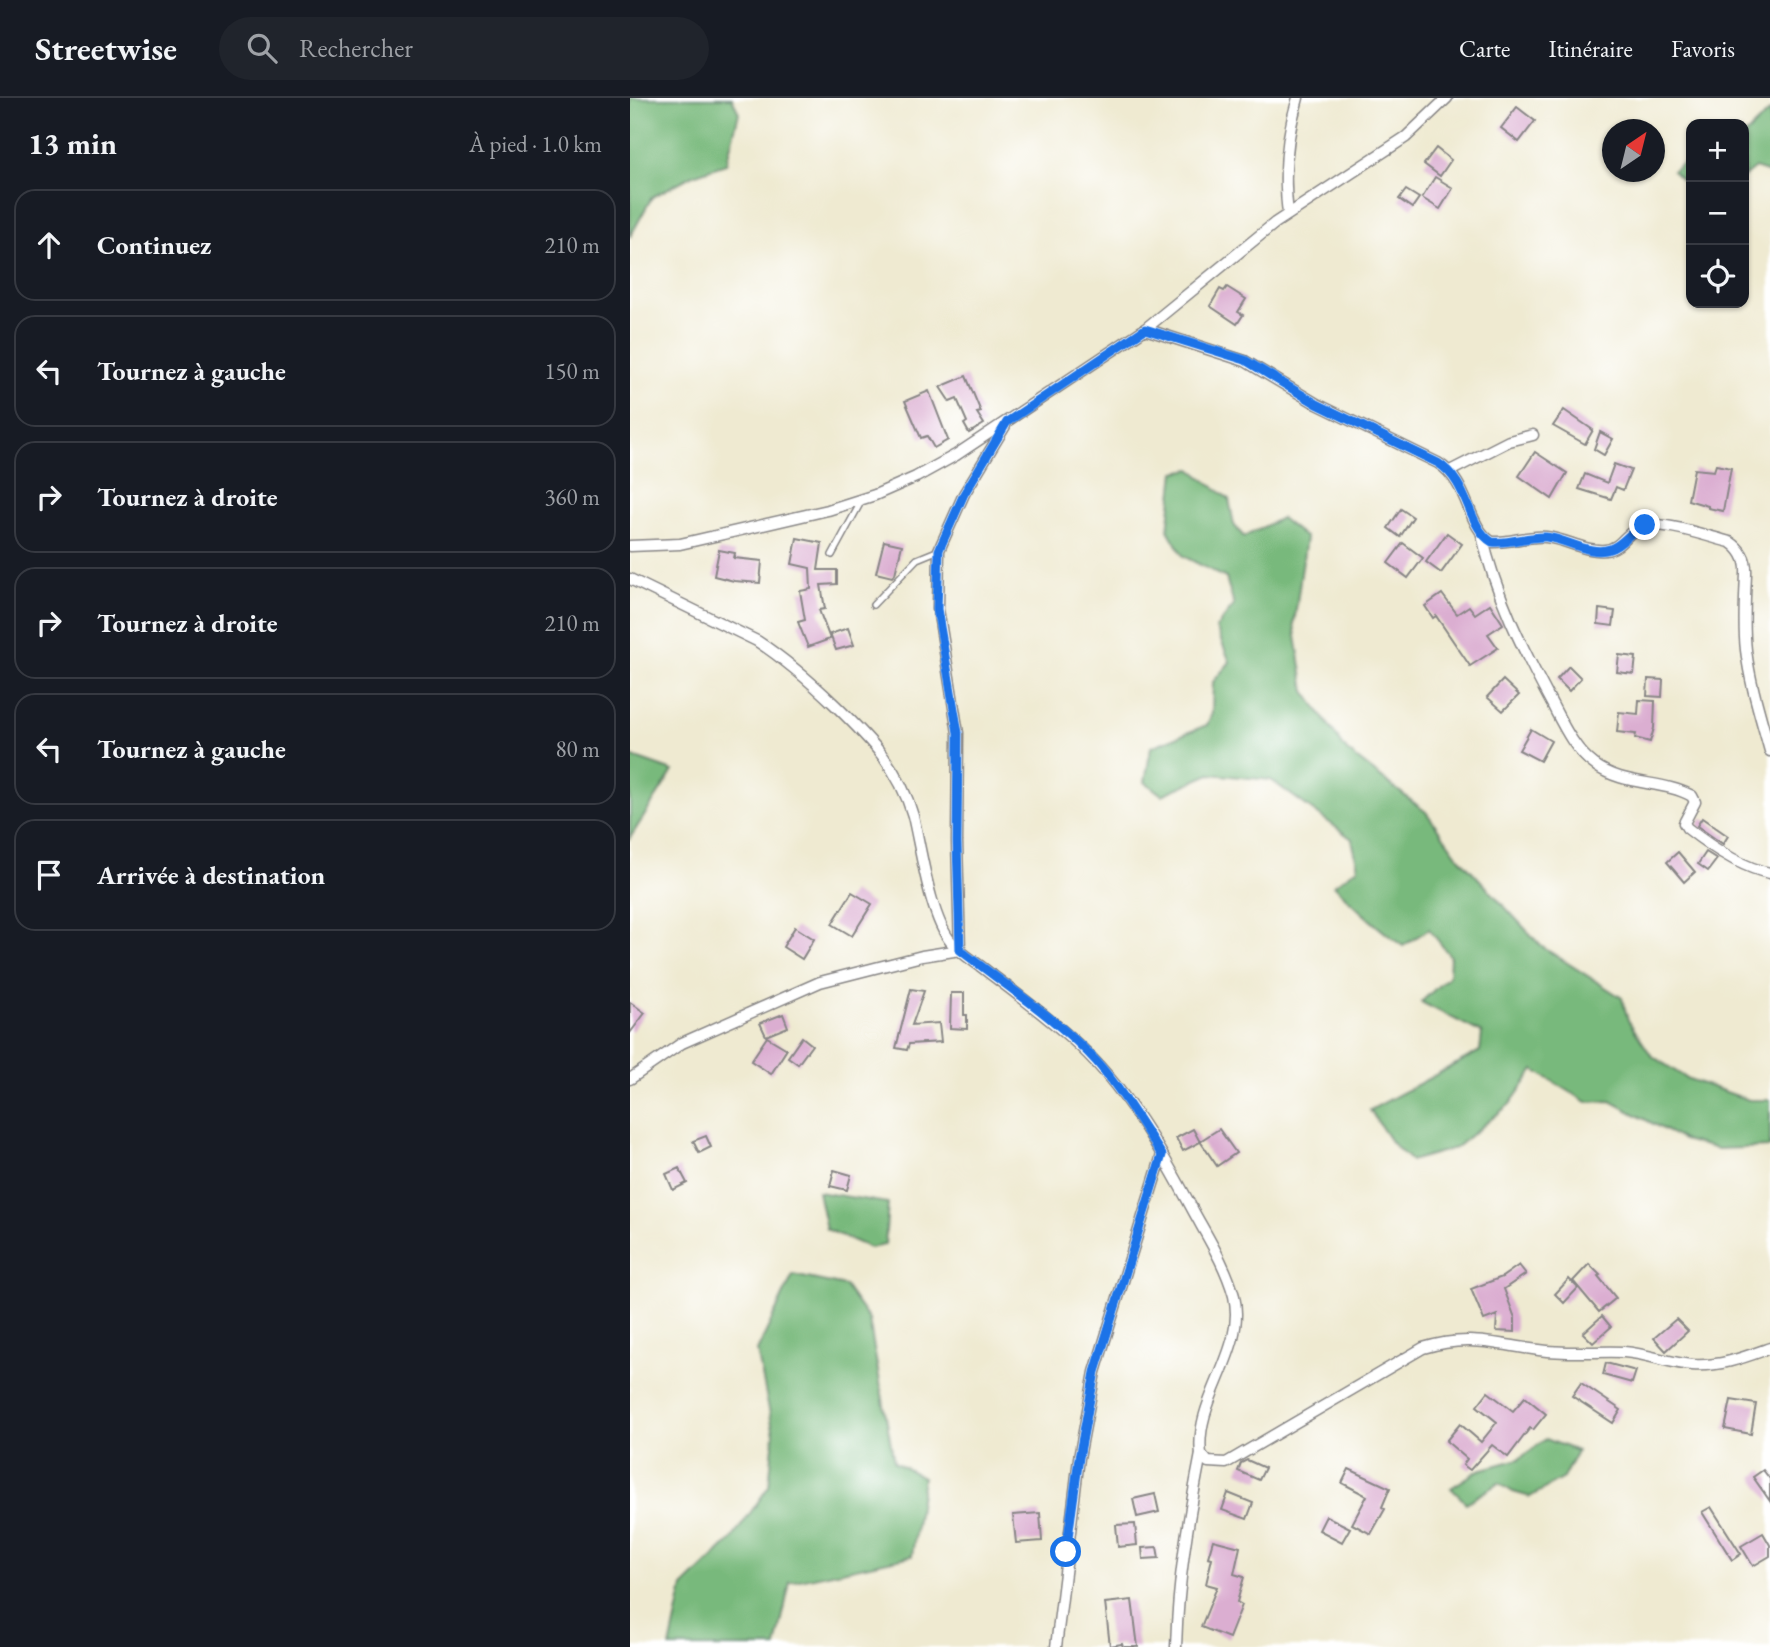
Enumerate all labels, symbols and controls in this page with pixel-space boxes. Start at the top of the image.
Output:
search box [219,17,709,80]
text: Streetwise [35,27,177,70]
icon: search [243,29,281,67]
text: Rechercher [299,31,413,65]
text: Carte [1459,33,1510,64]
text: Itinéraire [1548,33,1633,64]
text: Favoris [1671,33,1735,64]
north arrow [1602,119,1665,182]
map controls [1686,119,1749,308]
button: + [1686,119,1749,182]
text: 13 min [28,124,117,163]
text: À pied · 1.0 km [469,129,602,159]
button: − [1686,182,1749,245]
icon: ahead [30,226,68,264]
text: Continuez [97,228,211,262]
text: 210 m [544,230,600,260]
button: locate [1686,245,1749,308]
icon: left [30,352,68,390]
text: Tournez à gauche [97,354,286,388]
text: 150 m [544,356,600,386]
icon: right [30,478,68,516]
text: Tournez à droite [97,480,278,514]
text: 360 m [544,482,600,512]
route end [1629,509,1660,540]
icon: right [30,604,68,642]
text: Tournez à droite [97,606,278,640]
text: 210 m [544,608,600,638]
icon: left [30,730,68,768]
text: Tournez à gauche [97,732,286,766]
text: 80 m [555,734,600,764]
icon: arrive [30,856,68,894]
text: Arrivée à destination [97,858,325,892]
route start [1050,1536,1081,1567]

